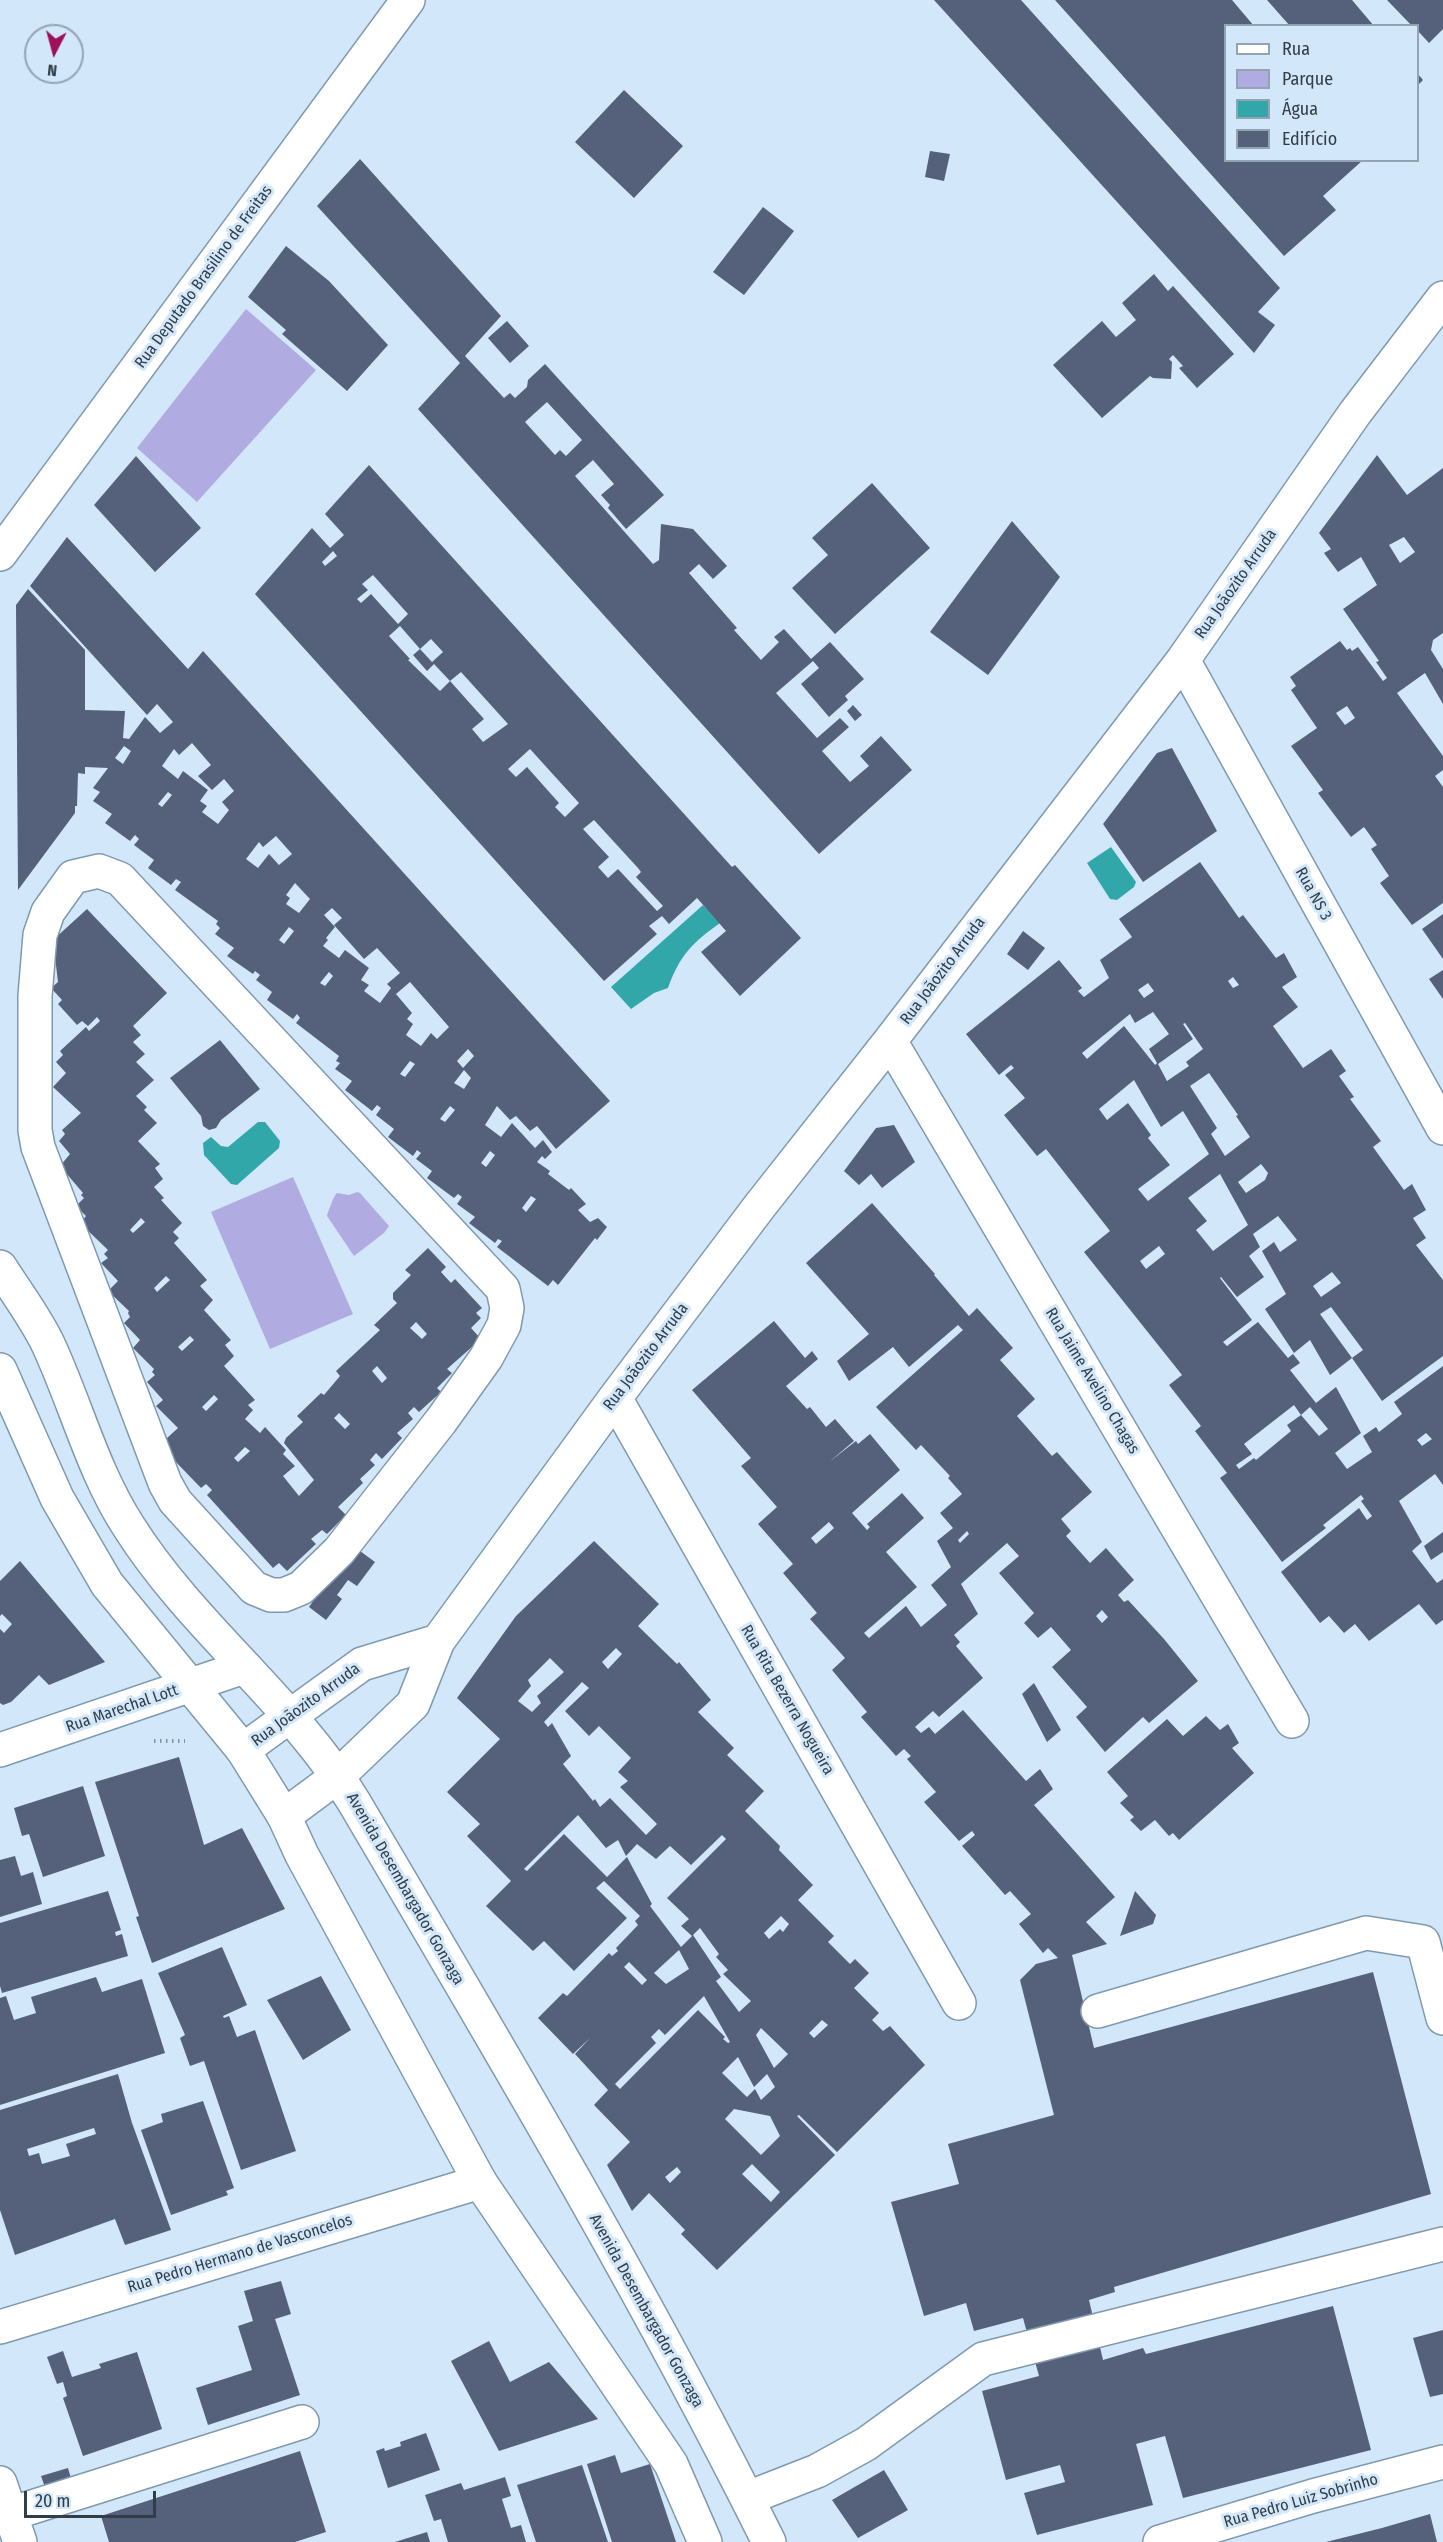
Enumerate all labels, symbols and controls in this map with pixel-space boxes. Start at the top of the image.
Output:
north arrow [24,24,84,84]
legend [1224,24,1419,162]
text: Rua [1282,38,1310,60]
text: N [47,60,58,80]
text: Parque [1282,68,1333,90]
text: Água [1282,98,1318,120]
text: Edifício [1282,128,1337,150]
street label: Rua Deputado Brasilino de Freitas [131,182,277,372]
street label: Rua Joãozito Arruda [1191,526,1281,642]
street label: Rua NS 3 [1291,864,1335,924]
street label: Rua Joãozito Arruda [896,914,990,1028]
street label: Rua Joãozito Arruda [599,1300,693,1414]
street label: Rua Jaime Avelino Chagas [1041,1304,1143,1458]
street label: Rua Rita Bezerra Nogueira [736,1622,838,1778]
street label: Rua Joãozito Arruda [248,1659,364,1751]
street label: Rua Marechal Lott [63,1681,181,1737]
street label: Avenida Desembargador Gonzaga [342,1790,468,1988]
street label: Rua Pedro Hermano de Vasconcelos [125,2211,355,2297]
street label: Avenida Desembargador Gonzaga [585,2211,707,2411]
street label: Rua Pedro Luiz Sobrinho [1222,2470,1380,2532]
scale bar [27,2479,159,2517]
text: 20 m [35,2490,70,2512]

